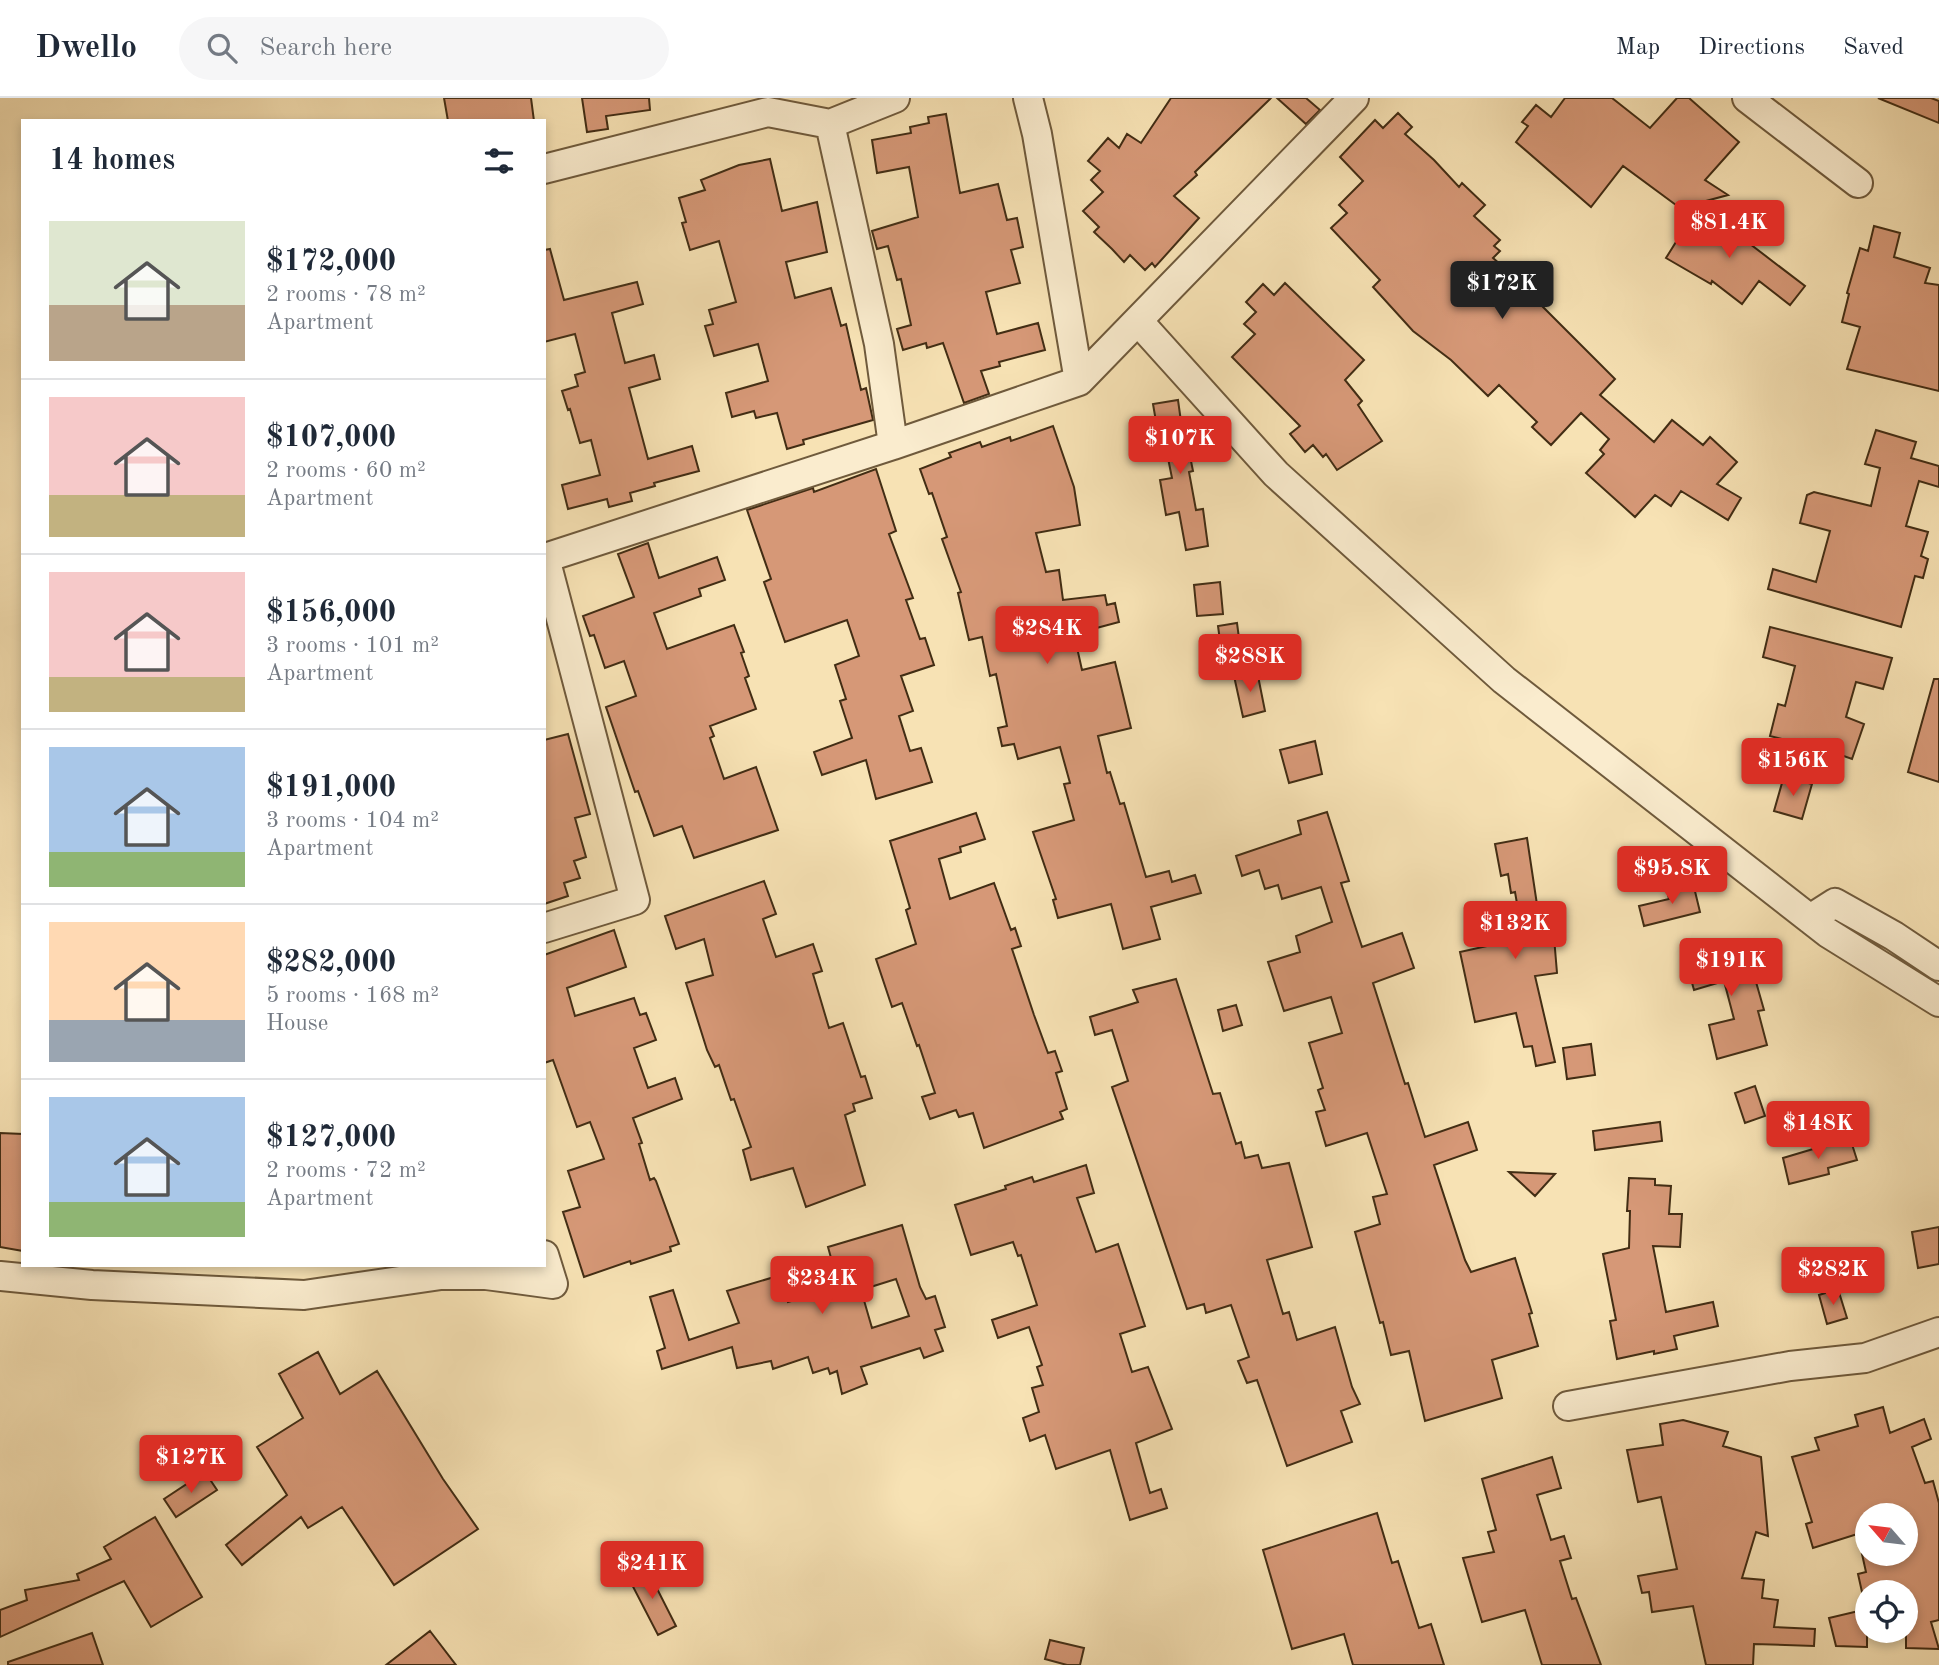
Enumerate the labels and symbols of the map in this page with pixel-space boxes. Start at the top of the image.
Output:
pin: $81.4K [1672,200,1786,260]
pin: $172K [1453,262,1551,321]
pin: $107K [1131,416,1229,476]
pin: $284K [998,606,1096,666]
pin: $288K [1201,634,1299,694]
pin: $156K [1744,738,1842,798]
pin: $95.8K [1615,846,1729,906]
pin: $132K [1466,902,1564,961]
pin: $191K [1682,939,1780,998]
pin: $148K [1769,1102,1867,1161]
pin: $282K [1784,1248,1882,1307]
pin: $234K [773,1256,871,1316]
pin: $127K [142,1436,240,1495]
north arrow [1855,1503,1918,1566]
pin: $241K [603,1542,701,1601]

